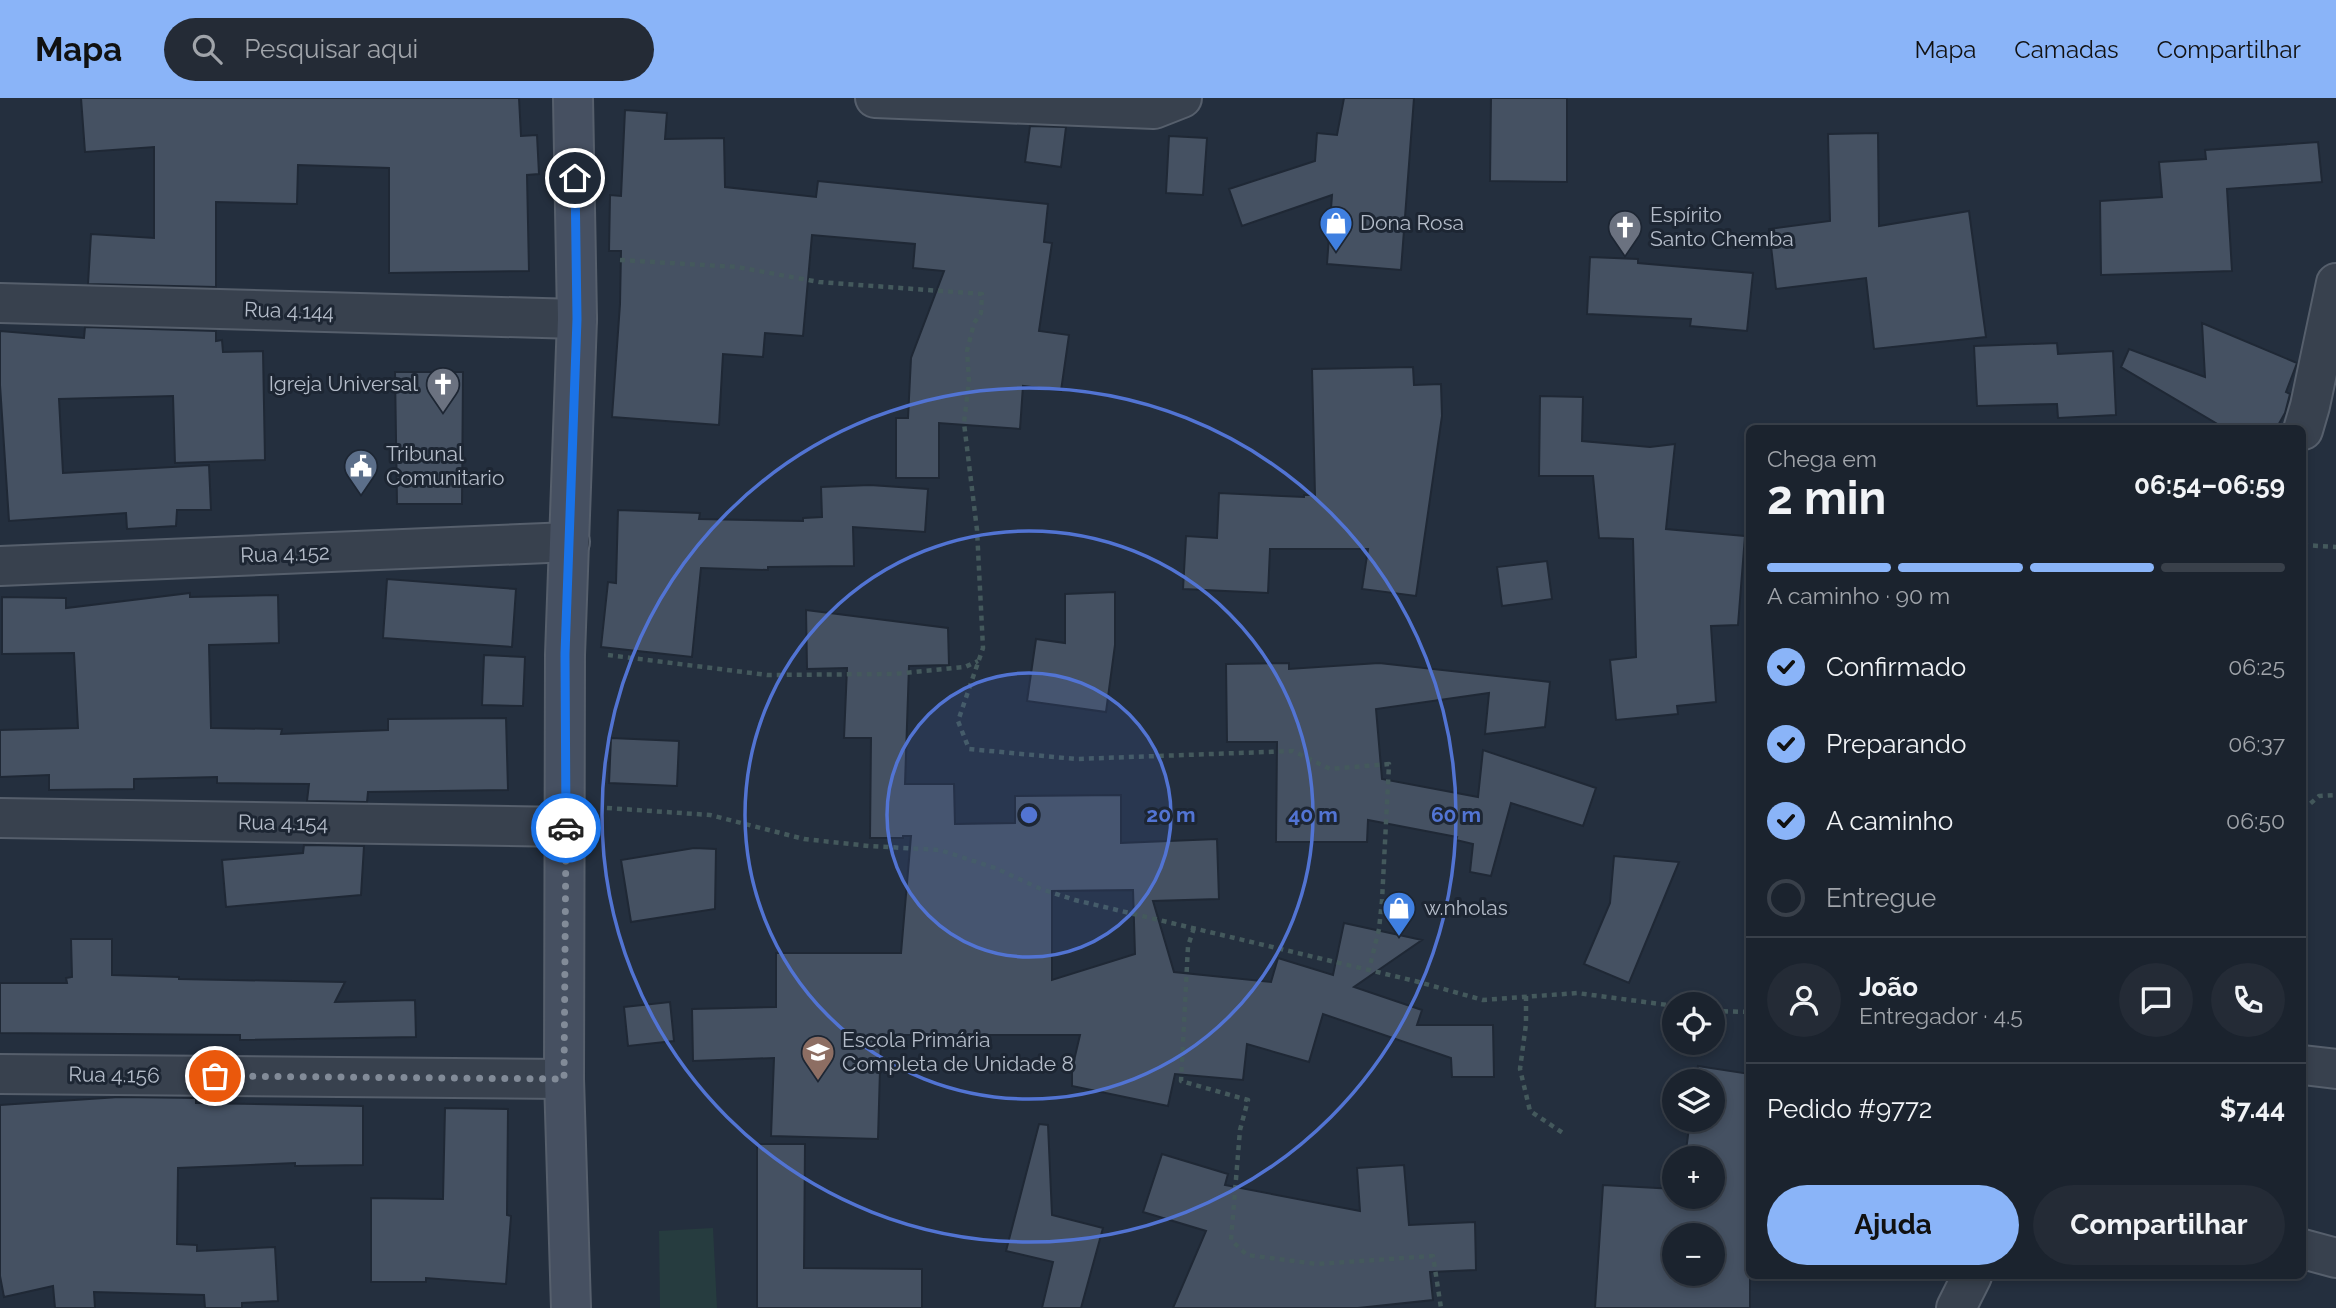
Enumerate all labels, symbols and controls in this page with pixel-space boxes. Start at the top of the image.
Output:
search box [164,18,654,81]
text: Mapa [35,30,122,69]
icon: search [188,30,226,68]
text: Pesquisar aqui [244,34,418,64]
text: Mapa [1914,35,1976,64]
text: Camadas [2014,35,2119,64]
text: Compartilhar [2157,35,2301,64]
pin [545,148,605,208]
icon: home [556,159,594,197]
place label: Espírito Santo Chemba [1650,202,1794,251]
shop icon: Dona Rosa [1317,204,1355,253]
church icon: Espírito Santo Chemba [1606,208,1644,257]
place label: Dona Rosa [1360,210,1464,235]
street label: Rua 4.144 [244,296,335,325]
church icon: Igreja Universal [424,365,462,414]
place label: Igreja Universal [269,371,418,396]
place label: Tribunal Comunitario [386,441,504,490]
text: Chega em [1767,445,1877,472]
public building icon: Tribunal Comunitario [342,447,380,496]
text: 06:54–06:59 [2134,470,2285,500]
text: 2 min [1767,471,1886,525]
street label: Rua 4.152 [240,539,330,568]
text: A caminho · 90 m [1767,582,1950,609]
icon: check [1767,648,1805,686]
text: Confirmado [1826,652,1966,682]
text: 06:25 [2228,653,2285,680]
icon: check [1767,725,1805,763]
text: Preparando [1826,729,1966,759]
text: 06:37 [2228,730,2285,757]
courier [531,793,601,863]
text: 20 m [1146,802,1196,827]
text: 40 m [1288,802,1338,827]
text: 60 m [1431,802,1481,827]
icon: check [1767,802,1805,840]
centre of rings [1017,803,1041,827]
text: A caminho [1826,806,1953,836]
text: 06:50 [2226,807,2285,834]
street label: Rua 4.154 [238,809,328,836]
icon: car [547,809,585,847]
text: Entregue [1826,883,1936,913]
shop icon: w.nholas [1380,889,1418,938]
place label: w.nholas [1424,895,1508,920]
button: person [1767,963,1841,1037]
button: chat [2119,963,2193,1037]
button: phone [2211,963,2285,1037]
text: João [1859,972,1918,1002]
map controls [1662,992,1725,1286]
button: locate [1662,992,1725,1055]
text: Entregador · 4.5 [1859,1002,2023,1029]
place label: Escola Primária Completa de Unidade 8 [842,1027,1074,1076]
school or university icon: Escola Primária Completa de Unidade 8 [799,1033,837,1082]
pin [185,1046,245,1106]
icon: bag [196,1057,234,1095]
street label: Rua 4.156 [68,1061,160,1088]
button: layers [1662,1069,1725,1132]
text: Pedido #9772 [1767,1094,1932,1124]
text: $7.44 [2220,1094,2285,1124]
button: + [1662,1146,1725,1209]
button: Ajuda [1767,1185,2019,1265]
button: Compartilhar [2033,1185,2285,1265]
button: − [1662,1223,1725,1286]

